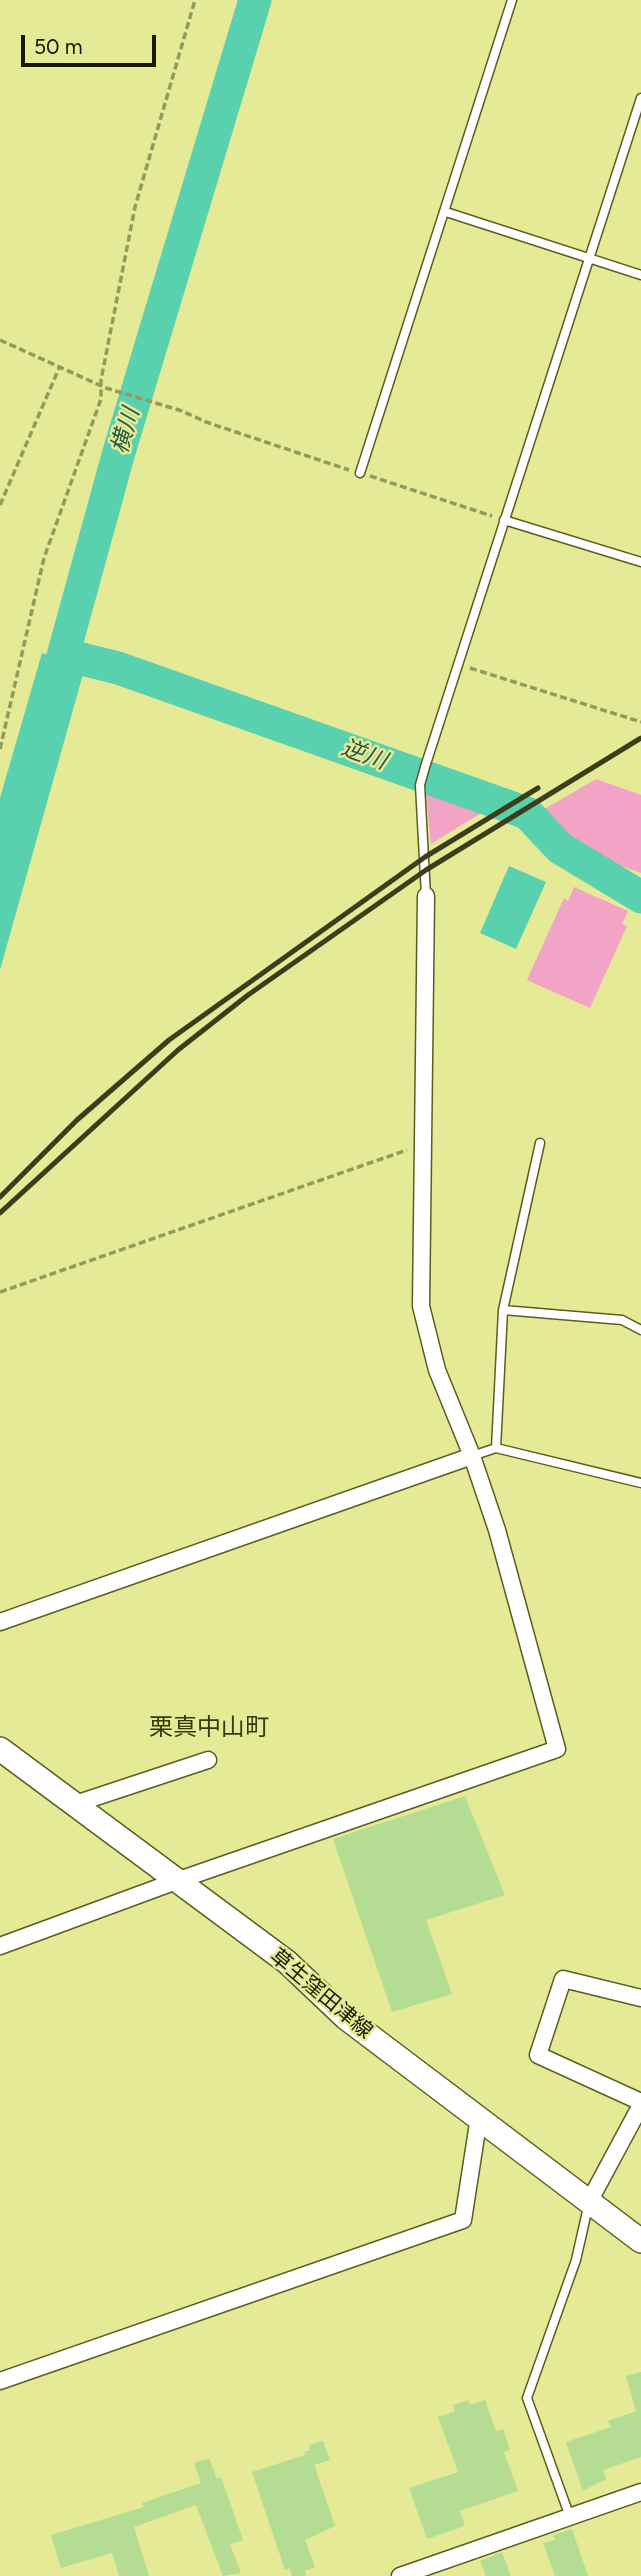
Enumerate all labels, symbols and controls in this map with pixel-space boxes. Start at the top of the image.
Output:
scale bar [24,21,159,65]
text: 50 m [34,34,83,59]
water label: 横川 [106,405,146,457]
water label: 逆川 [338,734,390,776]
district label: 栗真中山町 [149,1714,269,1742]
street label: 草生窪田津線 [265,1944,377,2044]

